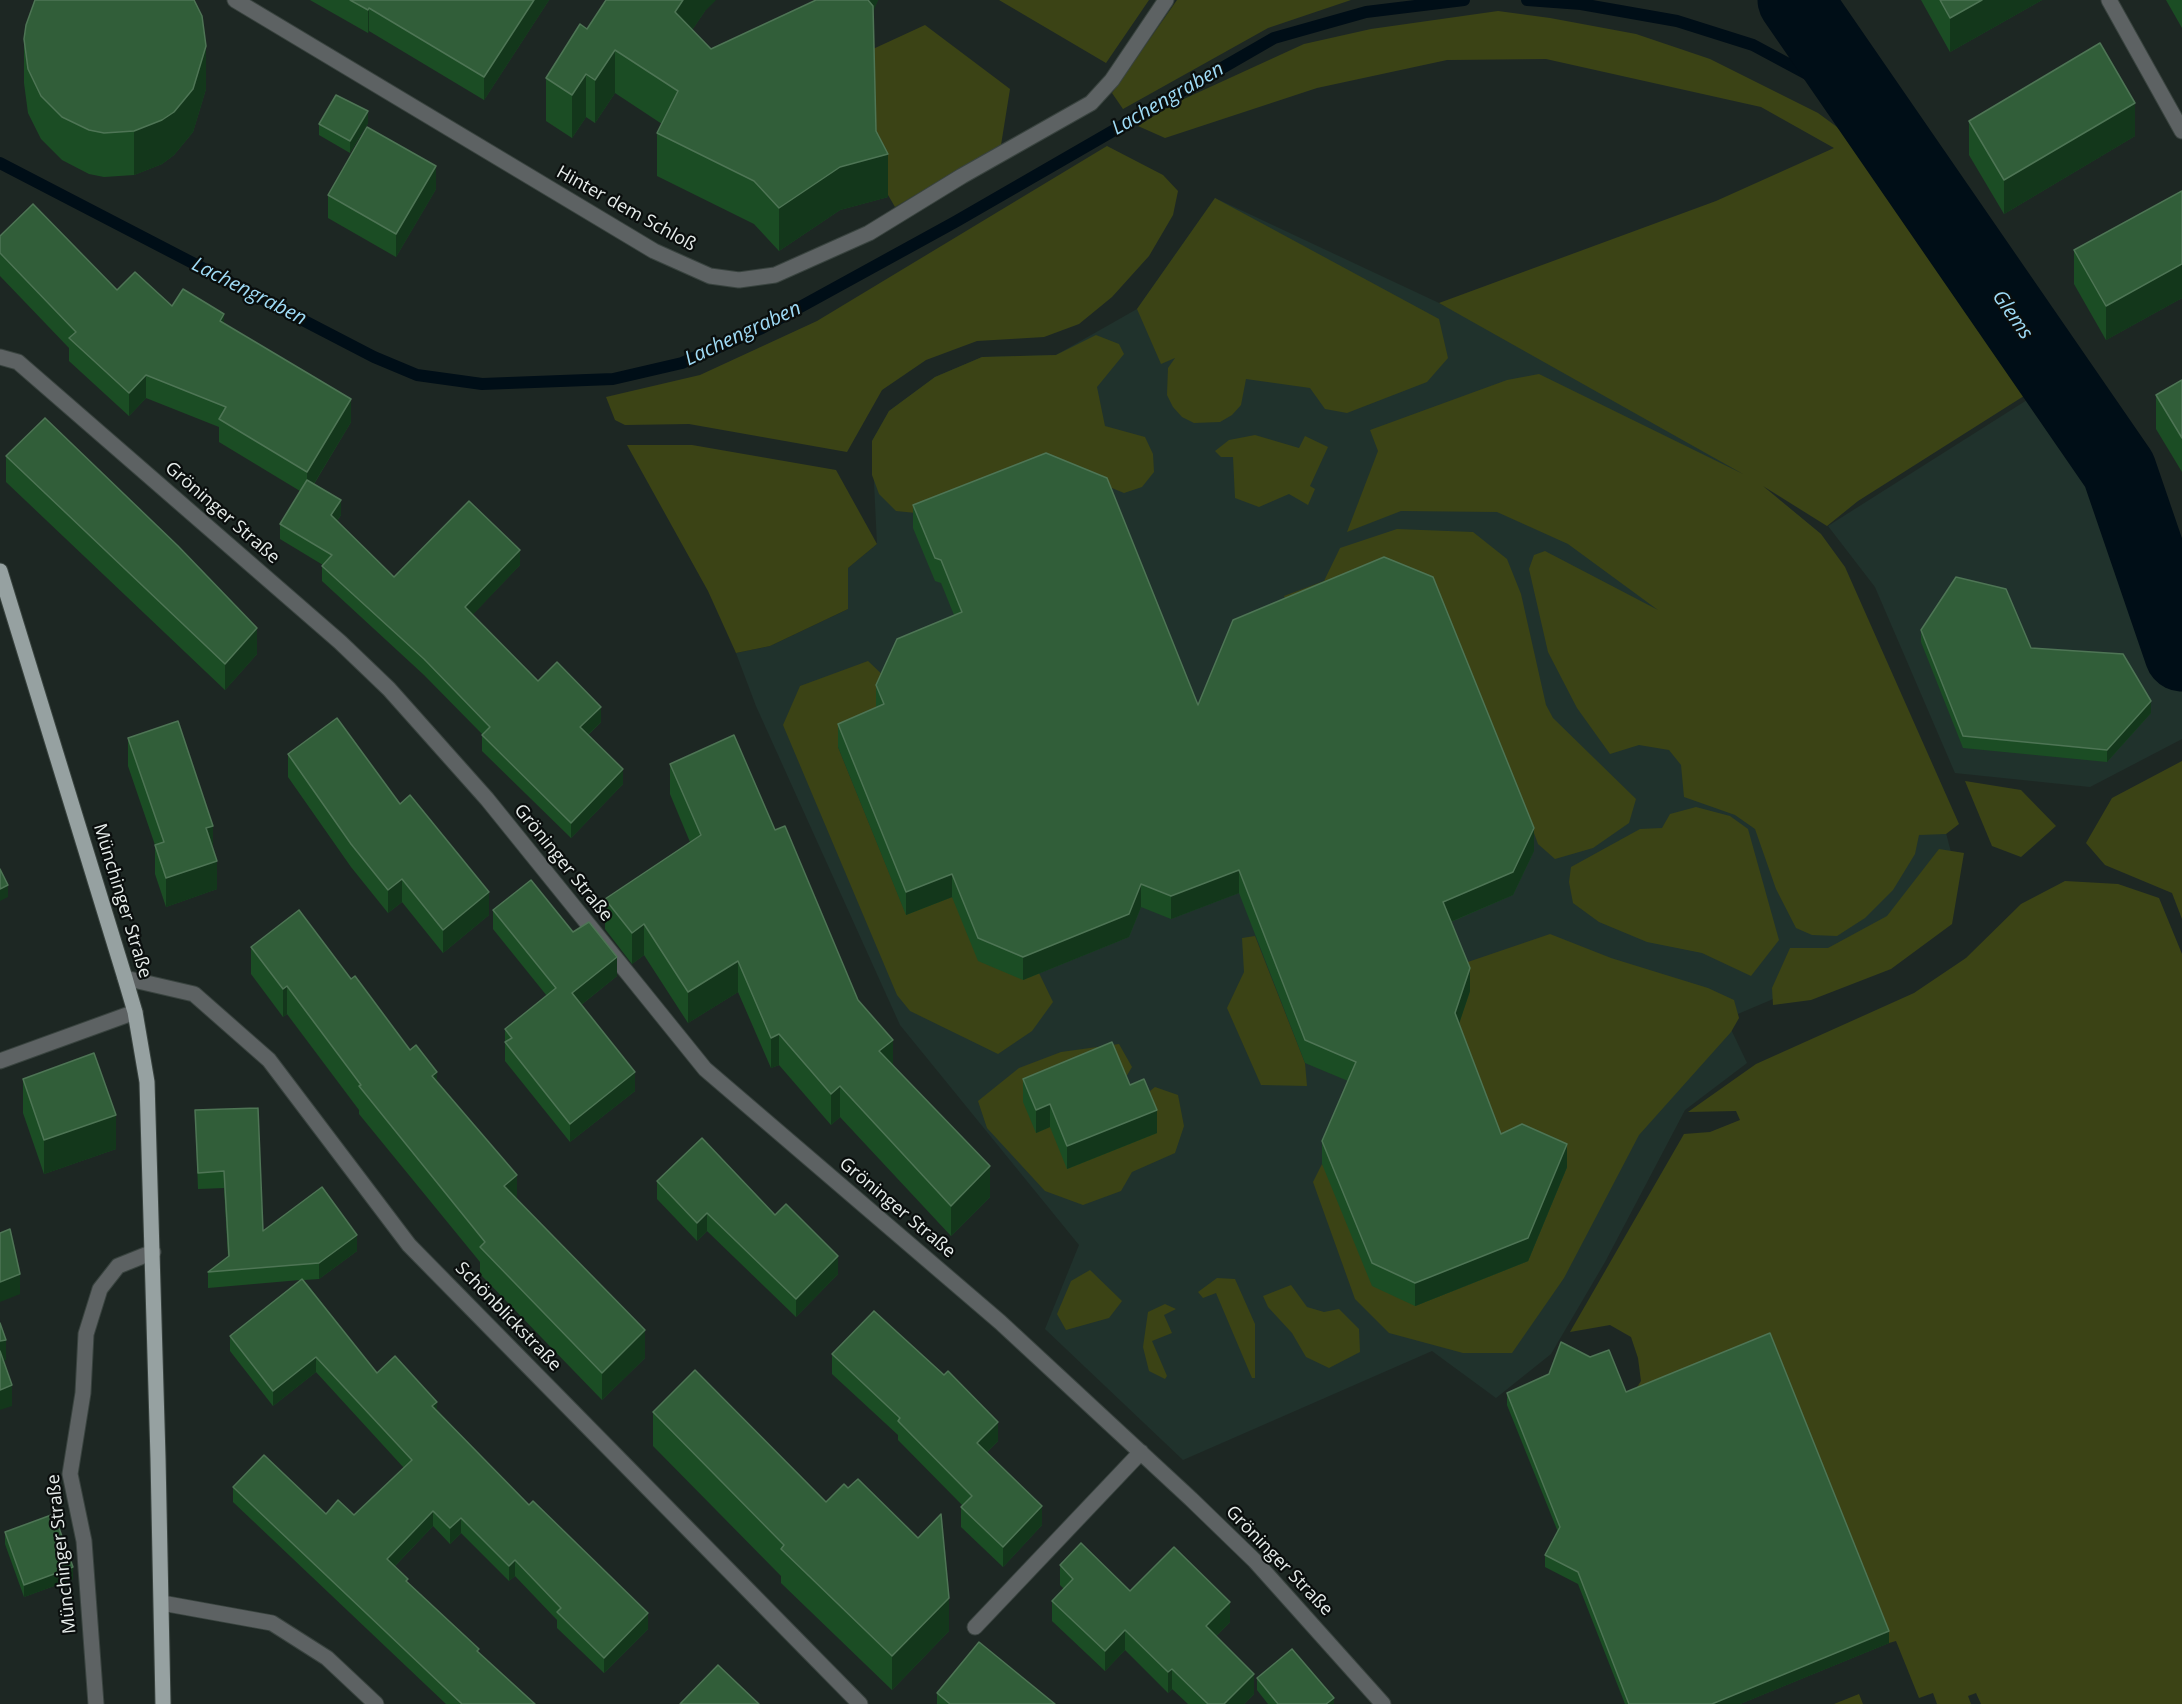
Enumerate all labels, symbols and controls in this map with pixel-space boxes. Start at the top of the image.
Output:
water label: Lachengraben [1108,57,1228,141]
street label: Hinter dem Schloß [553,162,699,256]
water label: Lachengraben [188,253,310,331]
water label: Glems [1986,286,2038,344]
water label: Lachengraben [681,297,805,371]
street label: Gröninger Straße [160,457,284,569]
street label: Gröninger Straße [509,800,617,926]
street label: Münchinger Straße [88,821,156,981]
street label: Gröninger Straße [835,1153,959,1263]
street label: Schönblickstraße [450,1258,566,1376]
street label: Münchinger Straße [43,1473,81,1635]
street label: Gröninger Straße [1221,1501,1337,1621]

